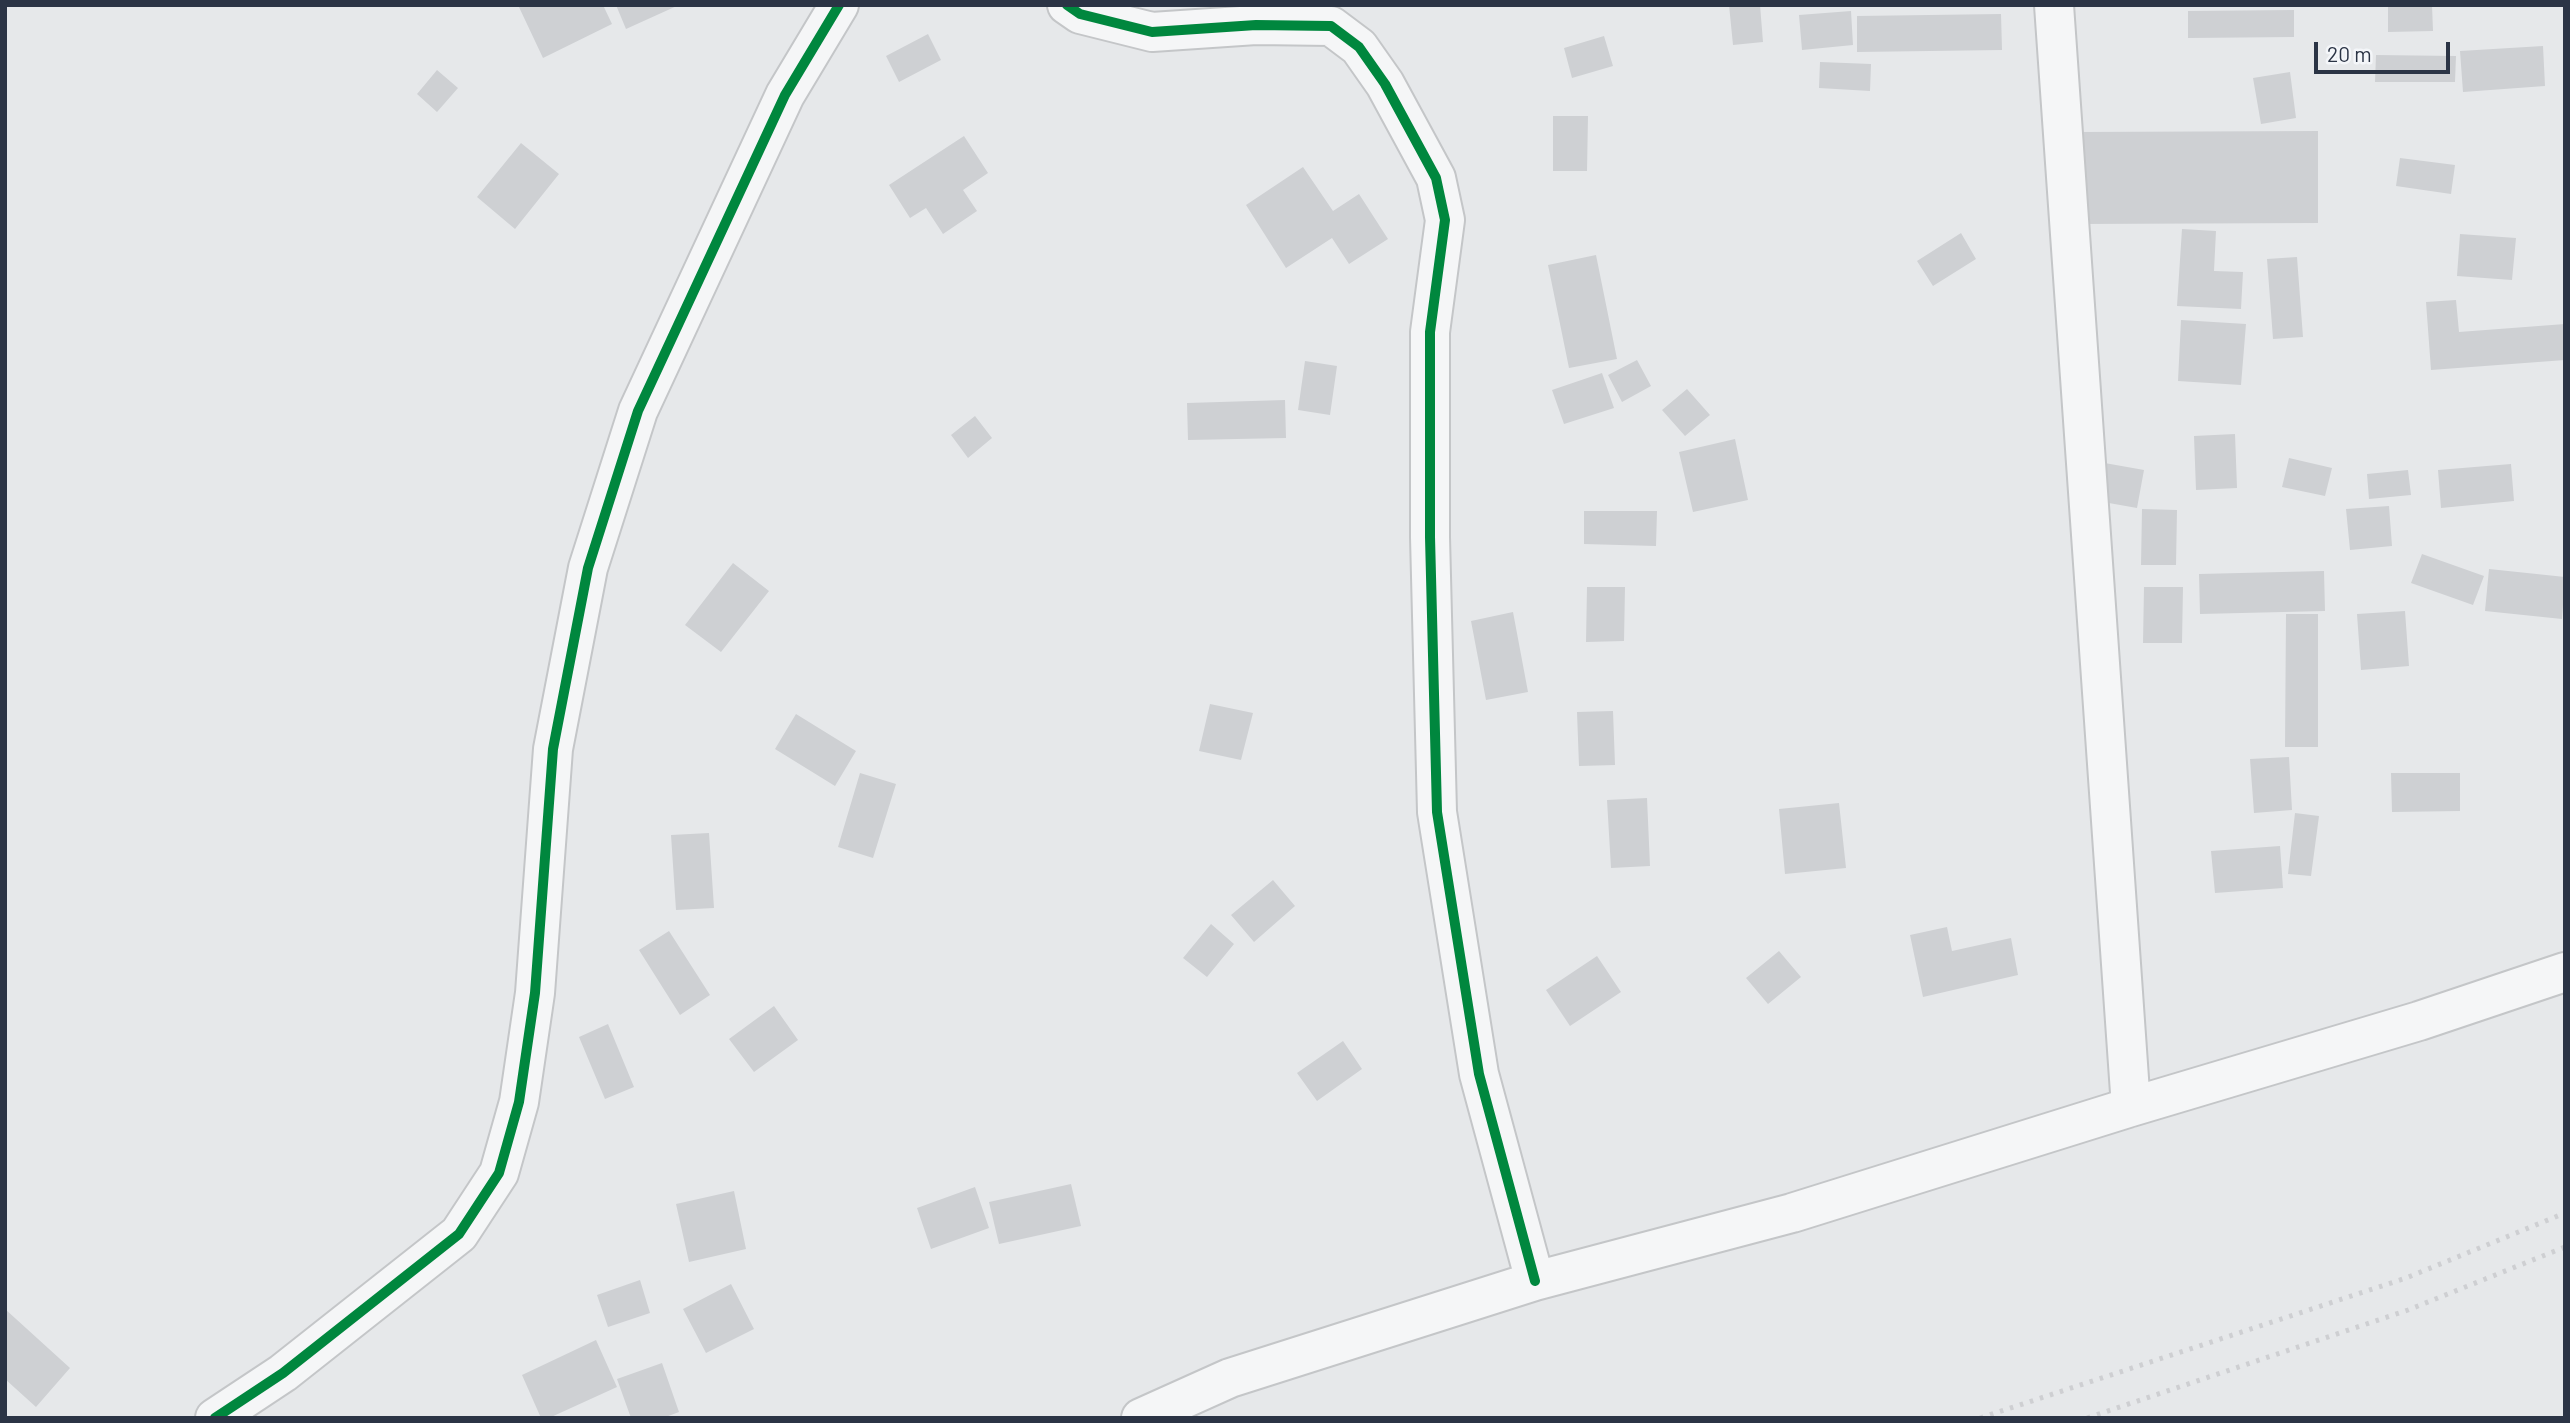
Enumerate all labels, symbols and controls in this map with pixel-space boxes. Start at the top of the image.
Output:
scale bar [2318,28,2454,72]
text: 20 m [2327,41,2372,66]

